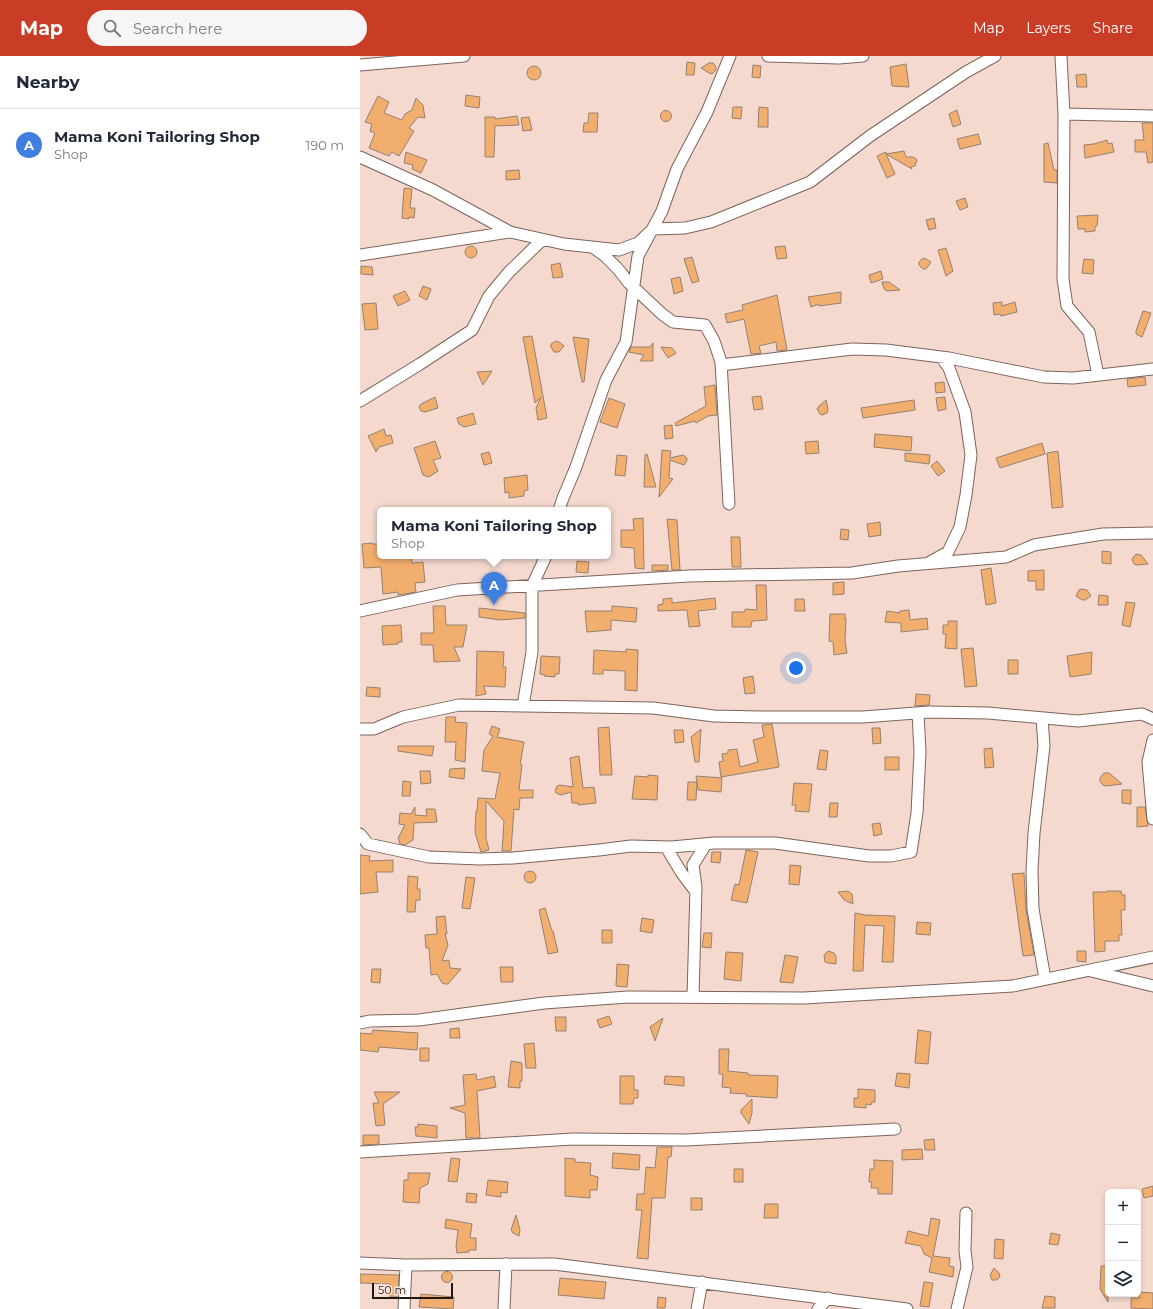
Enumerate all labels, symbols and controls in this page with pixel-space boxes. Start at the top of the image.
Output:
search box [87,10,367,46]
text: Map [20,17,63,40]
icon: search [101,17,123,39]
text: Search here [133,19,222,38]
text: Map [973,19,1004,37]
text: Layers [1026,19,1071,37]
text: Share [1093,19,1133,37]
text: Nearby [16,72,80,92]
text: Mama Koni Tailoring Shop [54,127,260,146]
text: A [24,137,34,153]
text: 190 m [306,137,344,153]
text: Shop [54,146,88,162]
popup [377,507,611,559]
text: Mama Koni Tailoring Shop [391,516,597,535]
text: Shop [391,535,425,551]
pin: A [481,572,507,605]
your location [786,658,806,678]
map controls [1105,1189,1141,1297]
button: + [1105,1189,1141,1225]
button: − [1105,1225,1141,1261]
button: layers [1105,1261,1141,1297]
scale bar [372,1281,453,1300]
text: 50 m [378,1283,406,1297]

